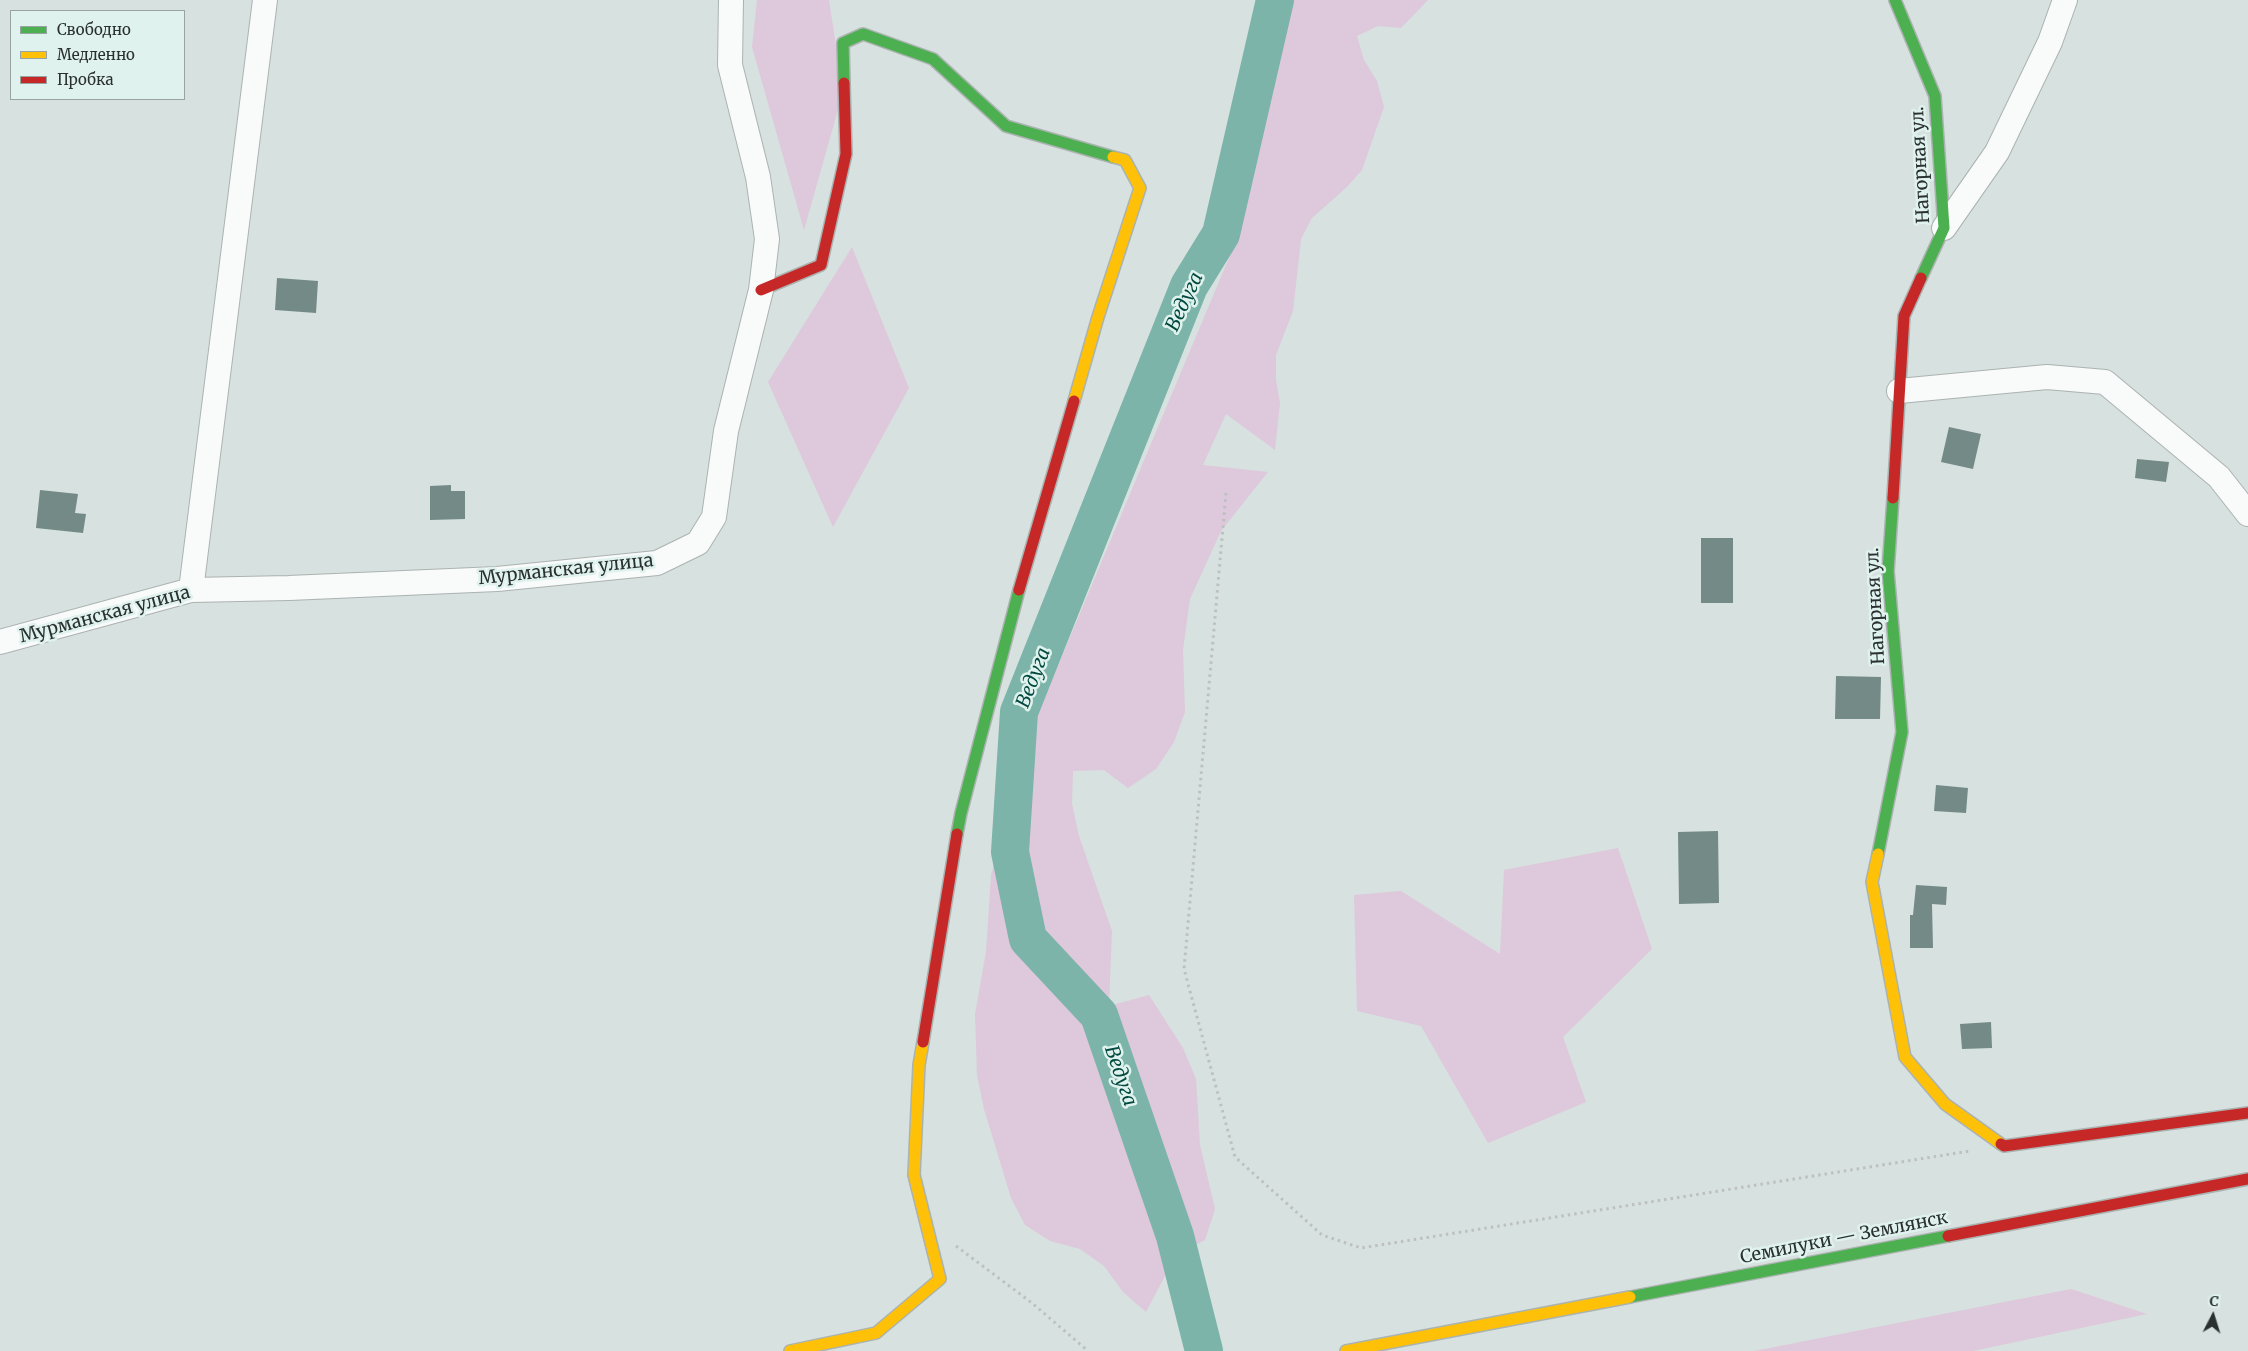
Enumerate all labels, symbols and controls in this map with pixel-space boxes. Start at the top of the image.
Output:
legend [10,10,185,100]
text: Свободно [57,20,131,39]
text: Медленно [57,45,135,64]
text: Пробка [57,70,114,89]
street label: Нагорная ул. [1907,106,1935,224]
water label: Ведуга [1162,269,1208,335]
street label: Нагорная ул. [1862,547,1890,665]
street label: Мурманская улица [478,550,654,590]
street label: Мурманская улица [17,582,193,648]
water label: Ведуга [1012,645,1056,711]
water label: Ведуга [1099,1043,1141,1109]
street label: Семилуки — Землянск [1738,1207,1950,1269]
north arrow [2188,1291,2238,1341]
text: С [2209,1292,2220,1310]

